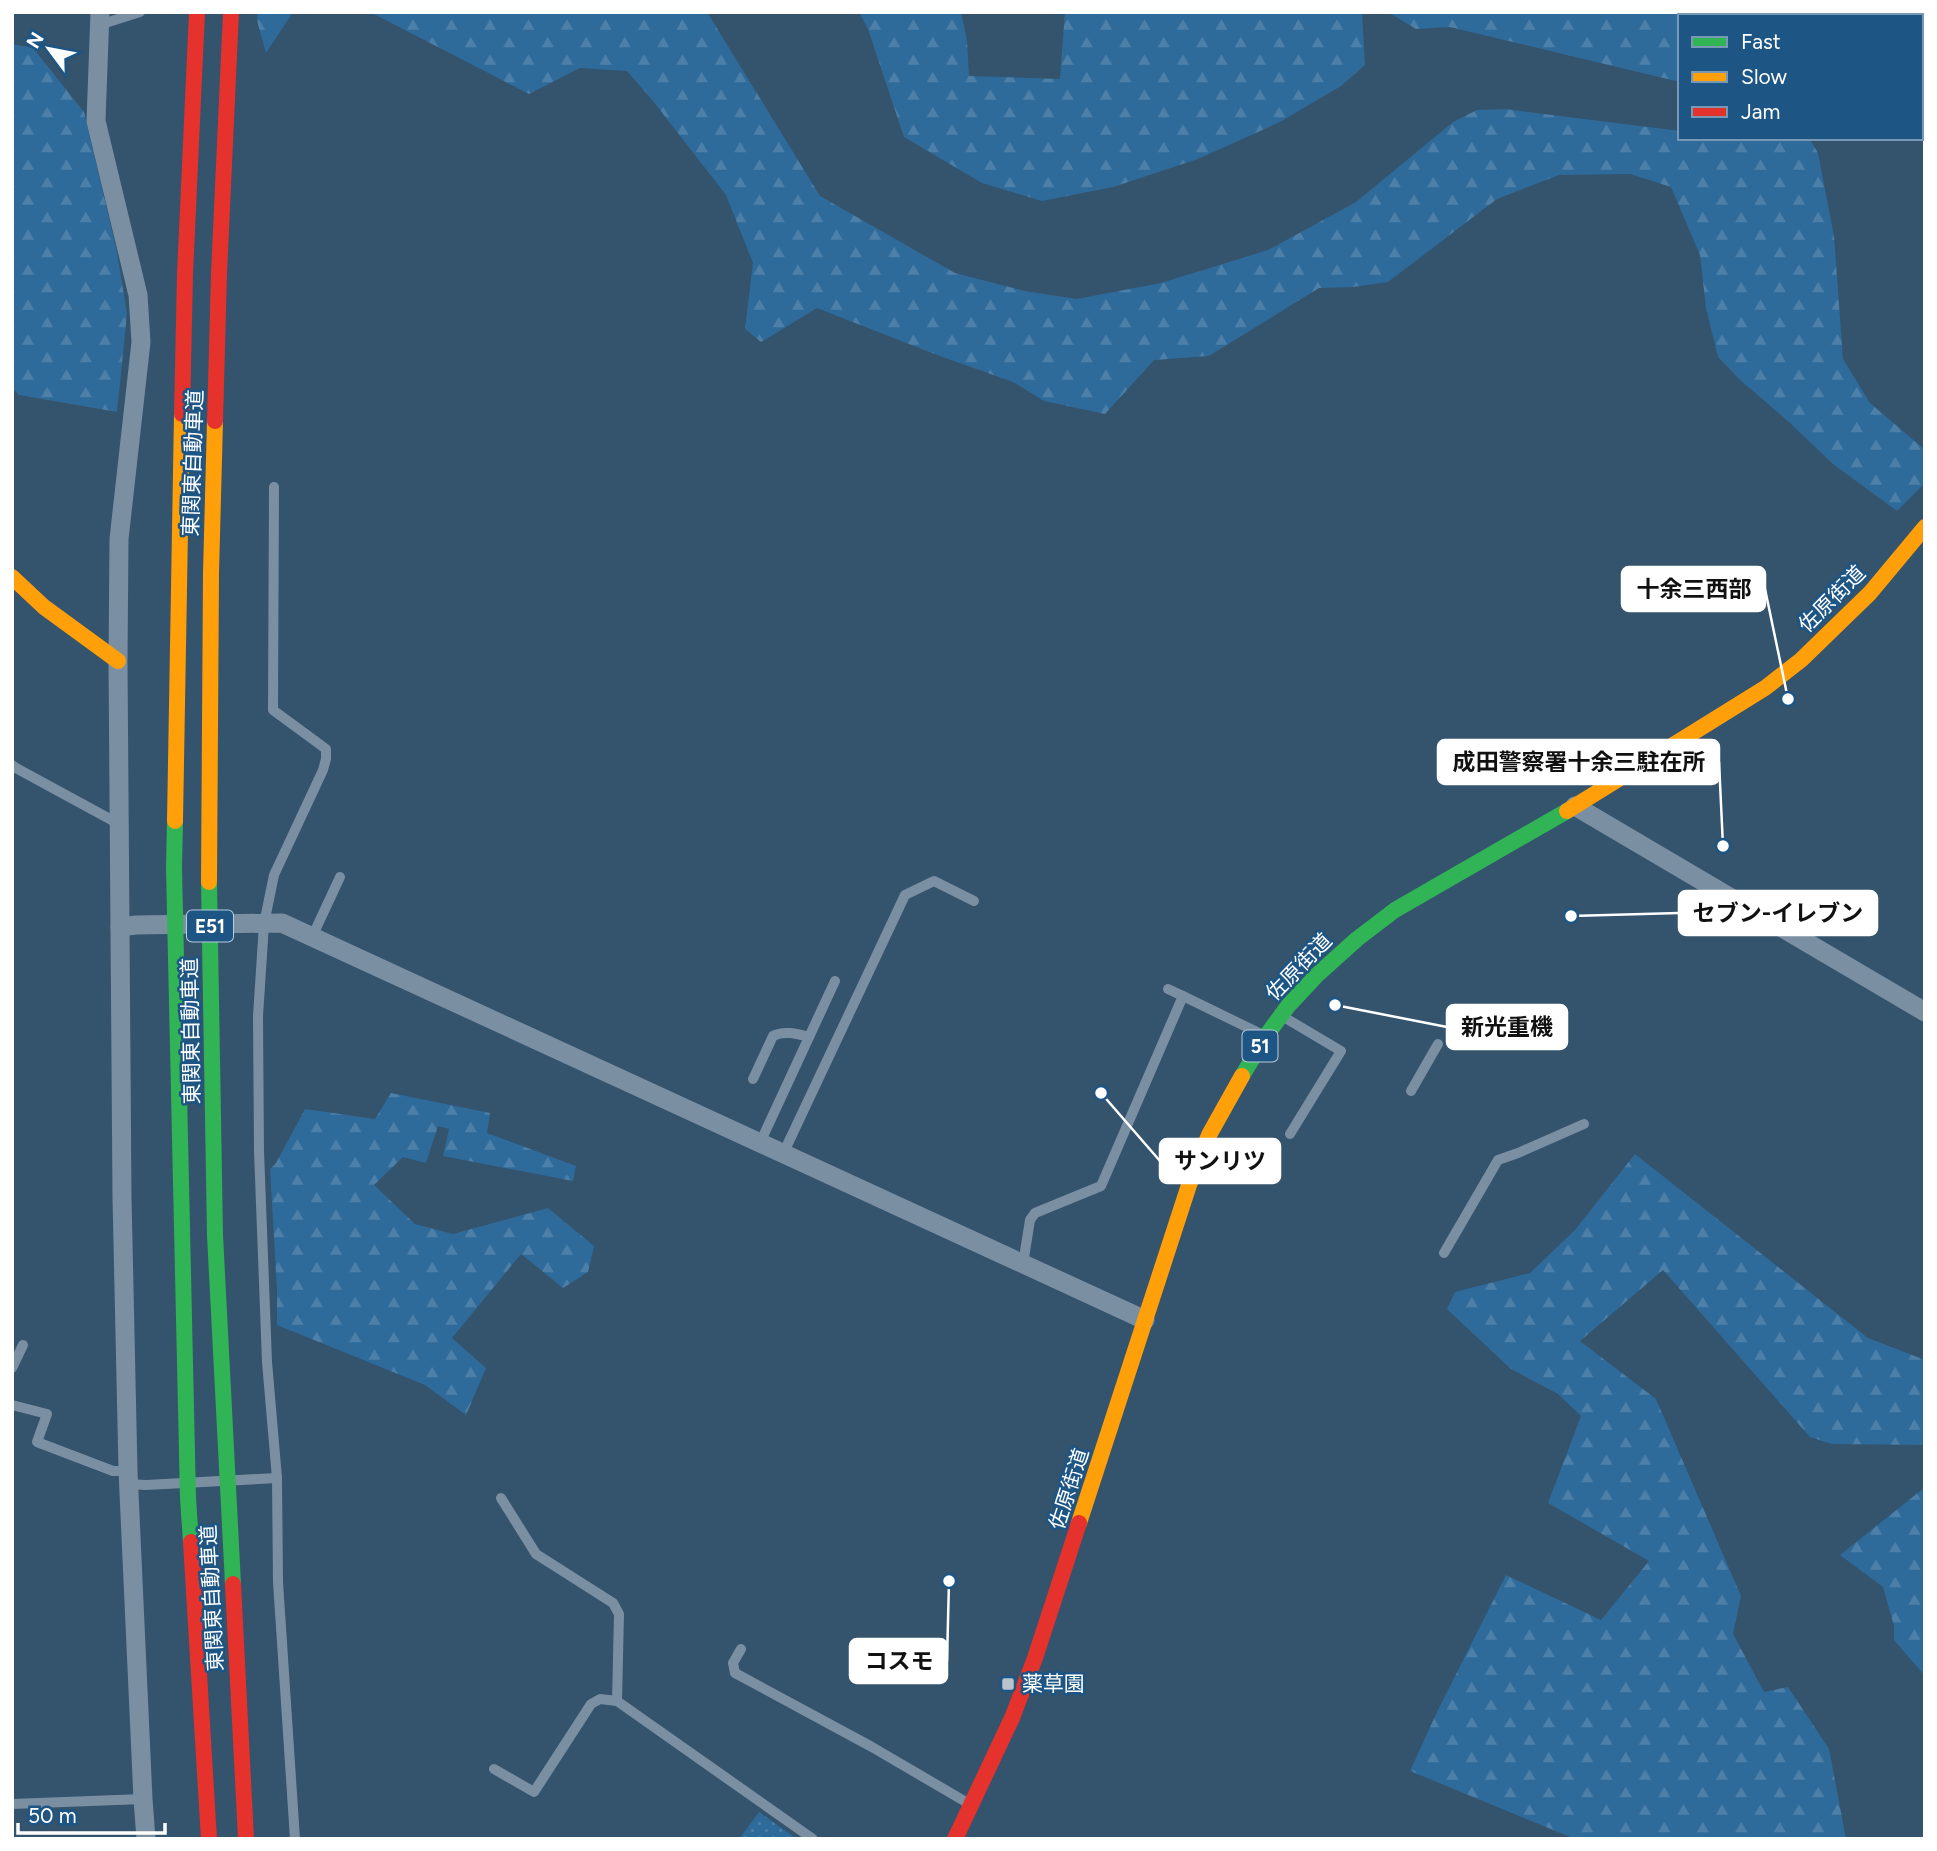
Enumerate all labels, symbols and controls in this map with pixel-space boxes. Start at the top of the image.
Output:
north arrow [14,14,84,84]
legend [1678,14,1923,140]
text: N [21,28,49,53]
text: Fast [1741,29,1781,54]
text: Slow [1741,64,1787,89]
text: Jam [1741,99,1780,124]
street label: 東関東自動車道 [177,389,208,537]
street label: 佐原街道 [1793,560,1870,637]
callout: 十余三西部 [1622,567,1765,611]
text: 十余三西部 [1637,575,1752,603]
callout: 成田警察署十余三駐在所 [1438,740,1719,784]
text: 成田警察署十余三駐在所 [1453,748,1706,776]
callout: セブン-イレブン [1679,891,1877,935]
text: セブン-イレブン [1693,899,1863,927]
road number: E51 [187,910,233,942]
street label: 佐原街道 [1260,928,1337,1006]
street label: 東関東自動車道 [177,957,204,1105]
callout: 新光重機 [1447,1005,1567,1049]
text: 新光重機 [1461,1013,1553,1041]
road number: 51 [1242,1030,1278,1062]
callout: サンリツ [1160,1139,1280,1183]
text: サンリツ [1174,1147,1266,1175]
street label: 佐原街道 [1044,1445,1093,1533]
street label: 東関東自動車道 [195,1524,228,1672]
callout: コスモ [850,1639,947,1683]
text: コスモ [865,1647,934,1675]
place label: 薬草園 [1022,1671,1085,1696]
marker: 薬草園 [1000,1676,1016,1692]
scale bar [18,1792,164,1836]
text: 50 m [28,1803,77,1828]

